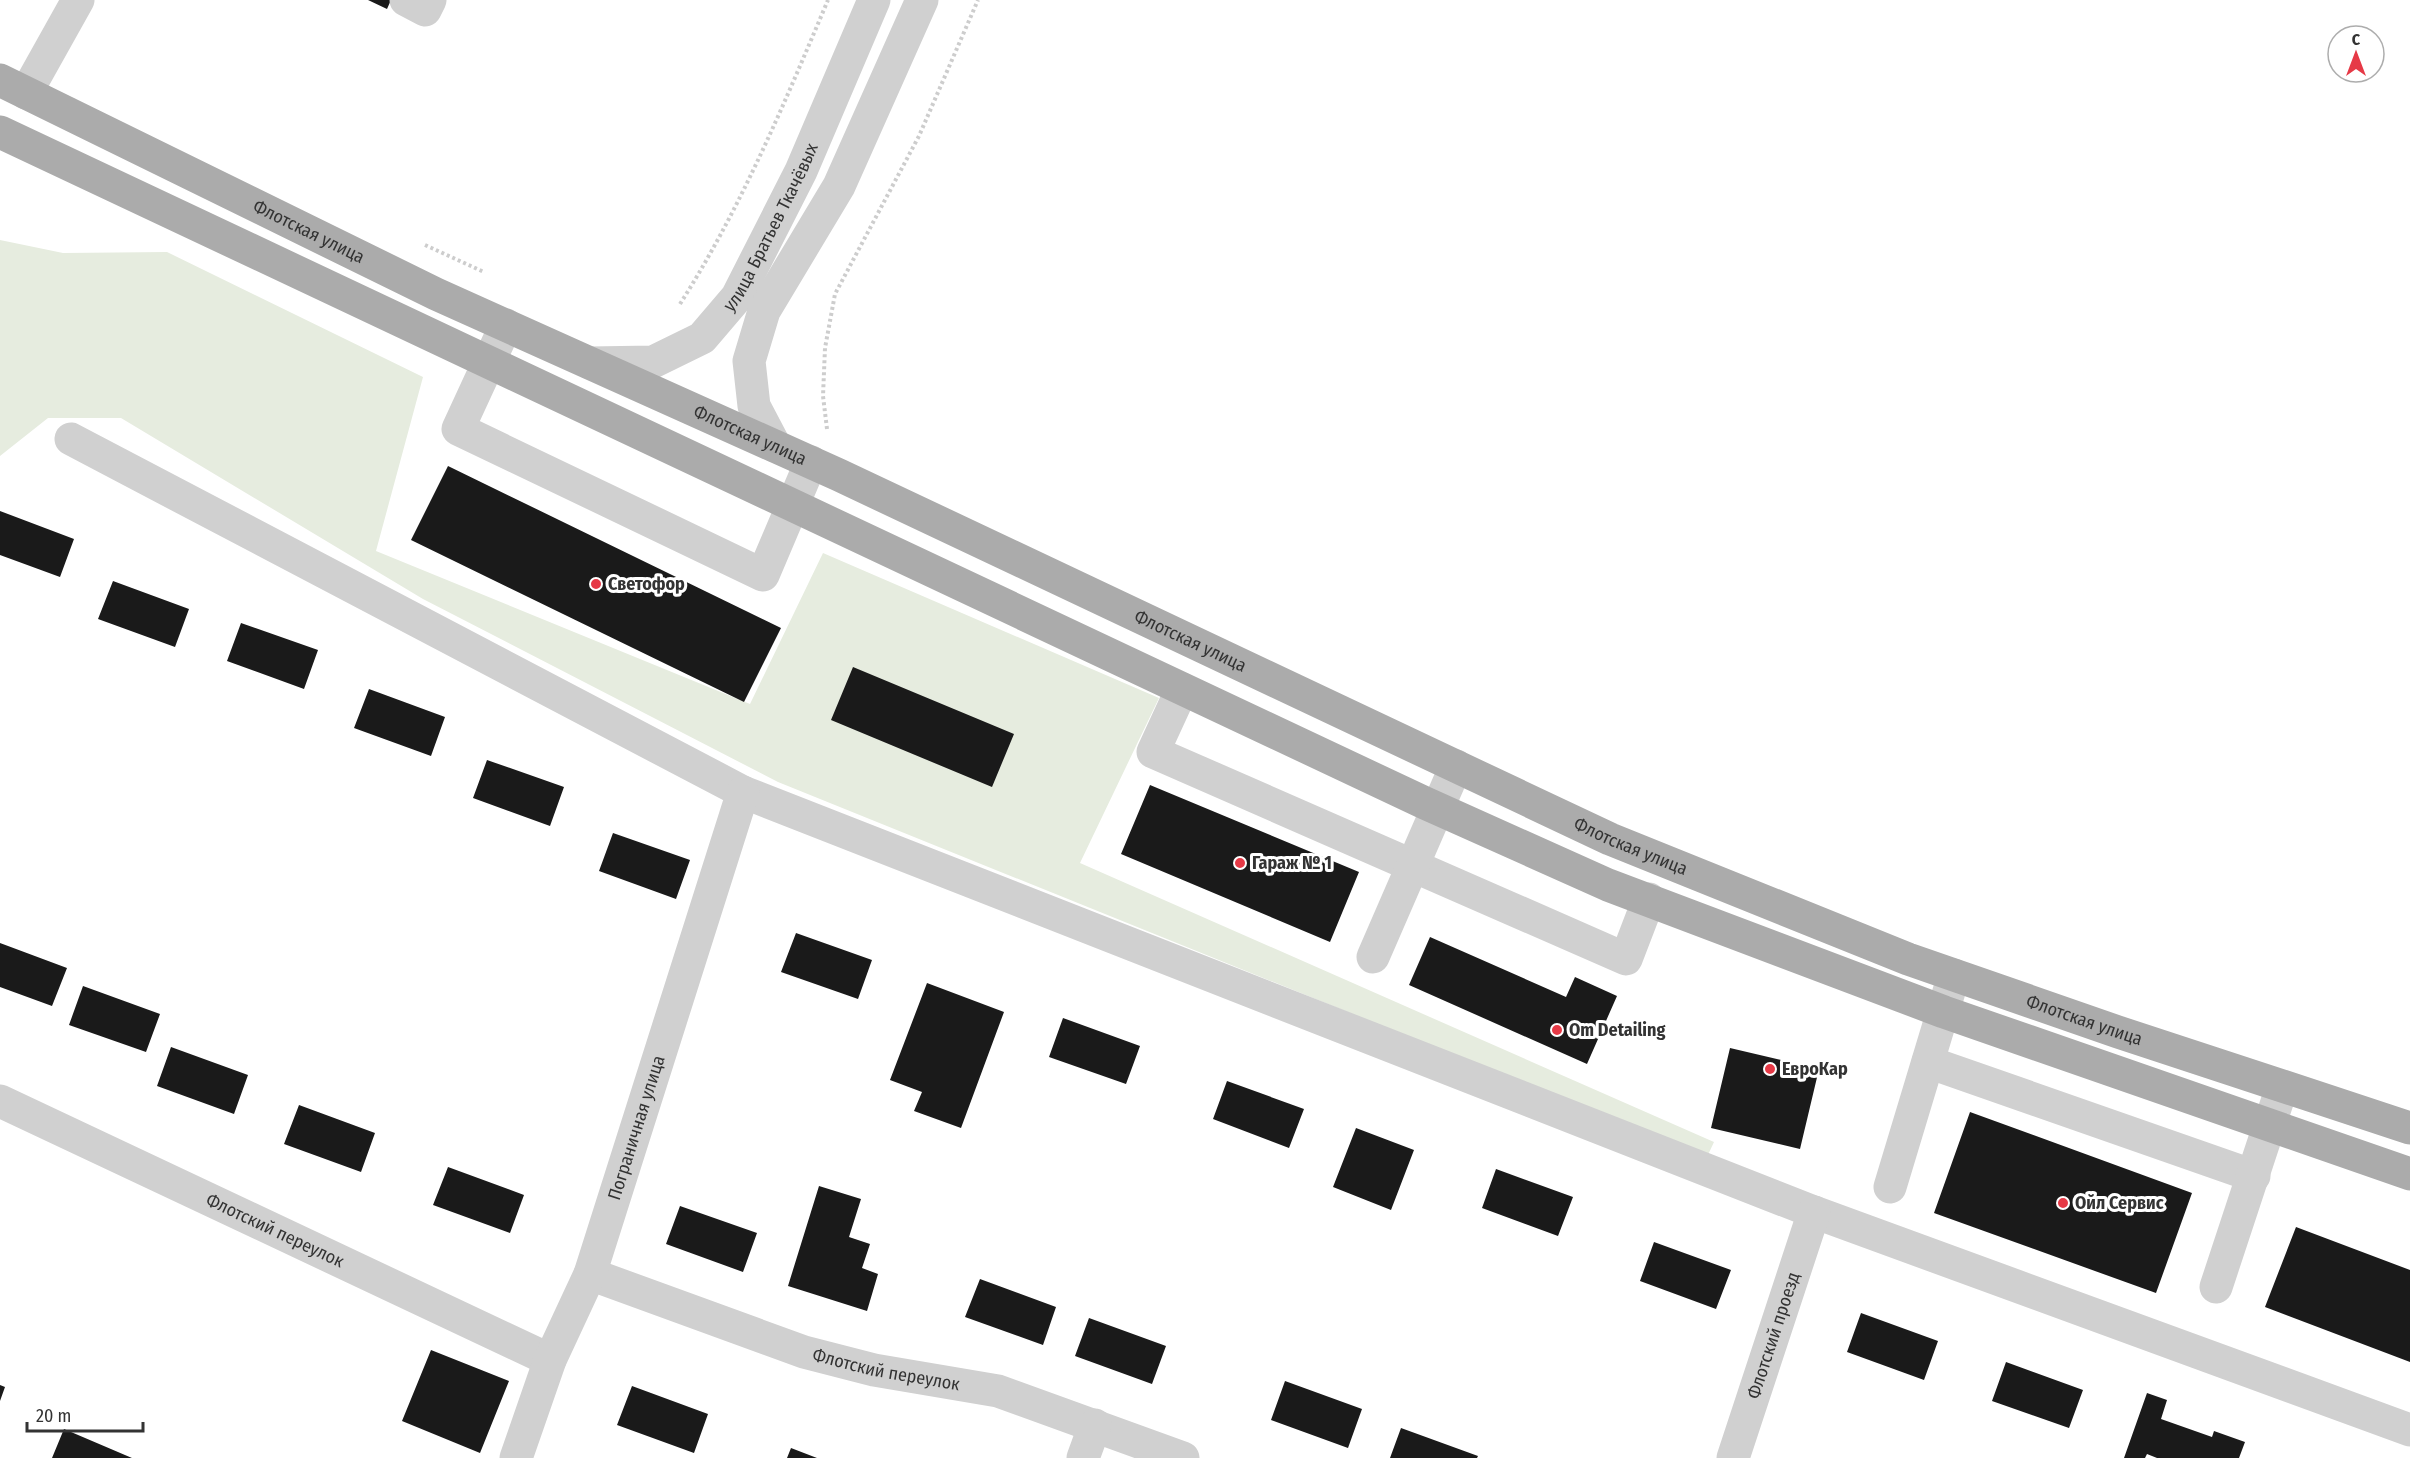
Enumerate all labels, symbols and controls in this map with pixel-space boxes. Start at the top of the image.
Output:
north arrow [2326,24,2386,84]
text: С [2352,30,2361,49]
street label: улица Братьев Ткачёвых [719,140,823,316]
street label: Флотская улица [249,195,368,268]
street label: Флотская улица [690,400,810,470]
place label: Светофор [608,573,685,595]
marker: Светофор [589,577,603,591]
street label: Флотская улица [1131,605,1250,677]
street label: Флотская улица [1570,813,1691,880]
place label: Гараж № 1 [1252,852,1332,874]
marker: Гараж № 1 [1233,856,1247,870]
street label: Флотская улица [2023,990,2145,1050]
place label: Om Detailing [1569,1019,1665,1041]
marker: Om Detailing [1550,1023,1564,1037]
street label: Пограничная улица [603,1053,670,1203]
place label: ЕвроКар [1782,1058,1848,1080]
marker: ЕвроКар [1763,1062,1777,1076]
street label: Флотский переулок [203,1189,348,1273]
place label: Ойл Сервис [2075,1192,2164,1214]
marker: Ойл Сервис [2056,1196,2070,1210]
street label: Флотский проезд [1742,1269,1804,1402]
street label: Флотский переулок [810,1344,962,1395]
scale bar [27,1395,142,1433]
text: 20 m [36,1405,71,1427]

